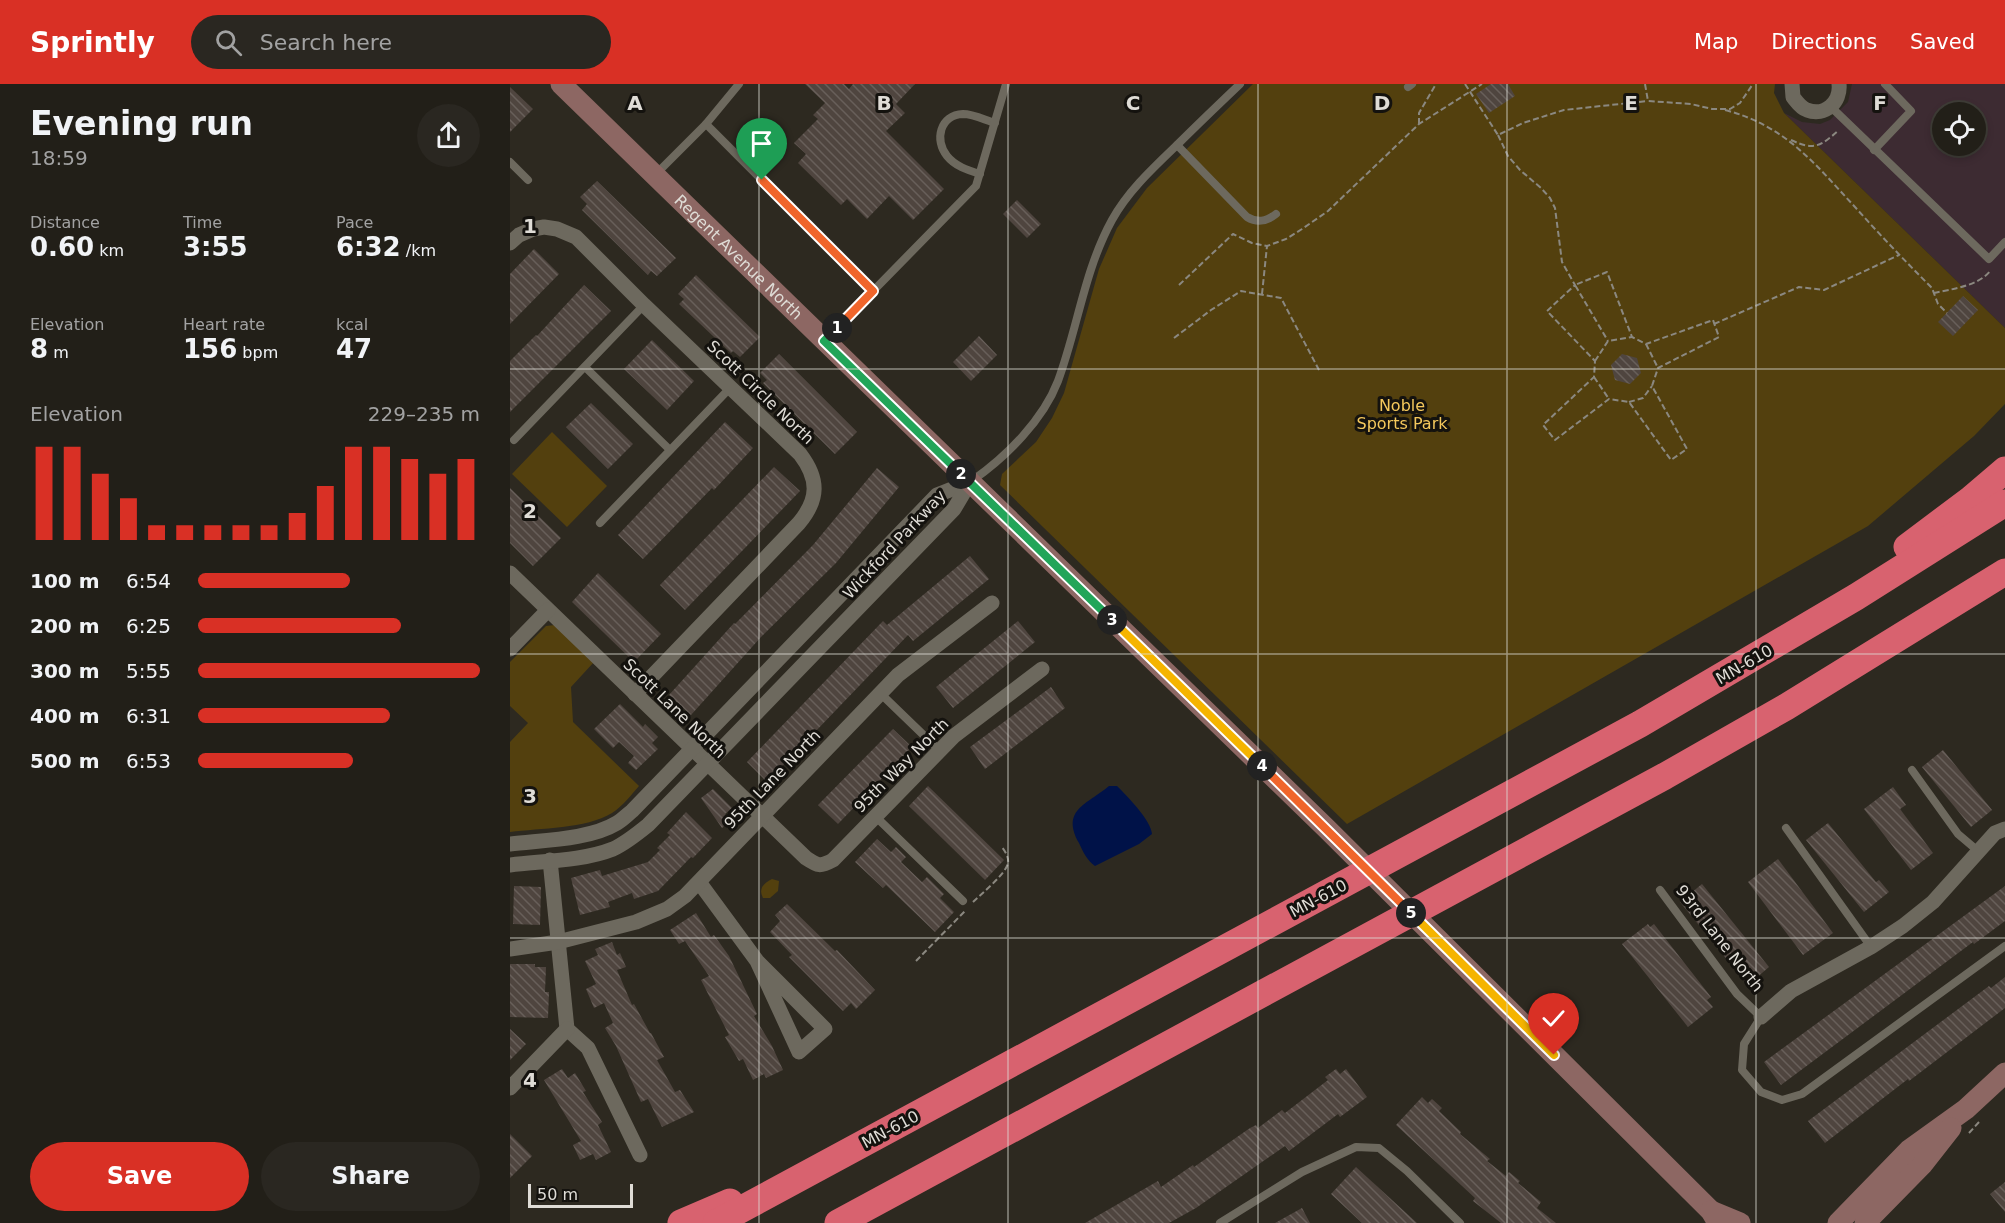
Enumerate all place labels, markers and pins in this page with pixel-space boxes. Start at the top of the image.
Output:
pin [736,118,787,180]
pin: 1 [822,313,852,343]
pin: 2 [946,459,976,489]
pin: 3 [1097,605,1127,635]
pin: 4 [1247,751,1277,781]
pin: 5 [1396,898,1426,928]
pin [1528,993,1579,1055]

